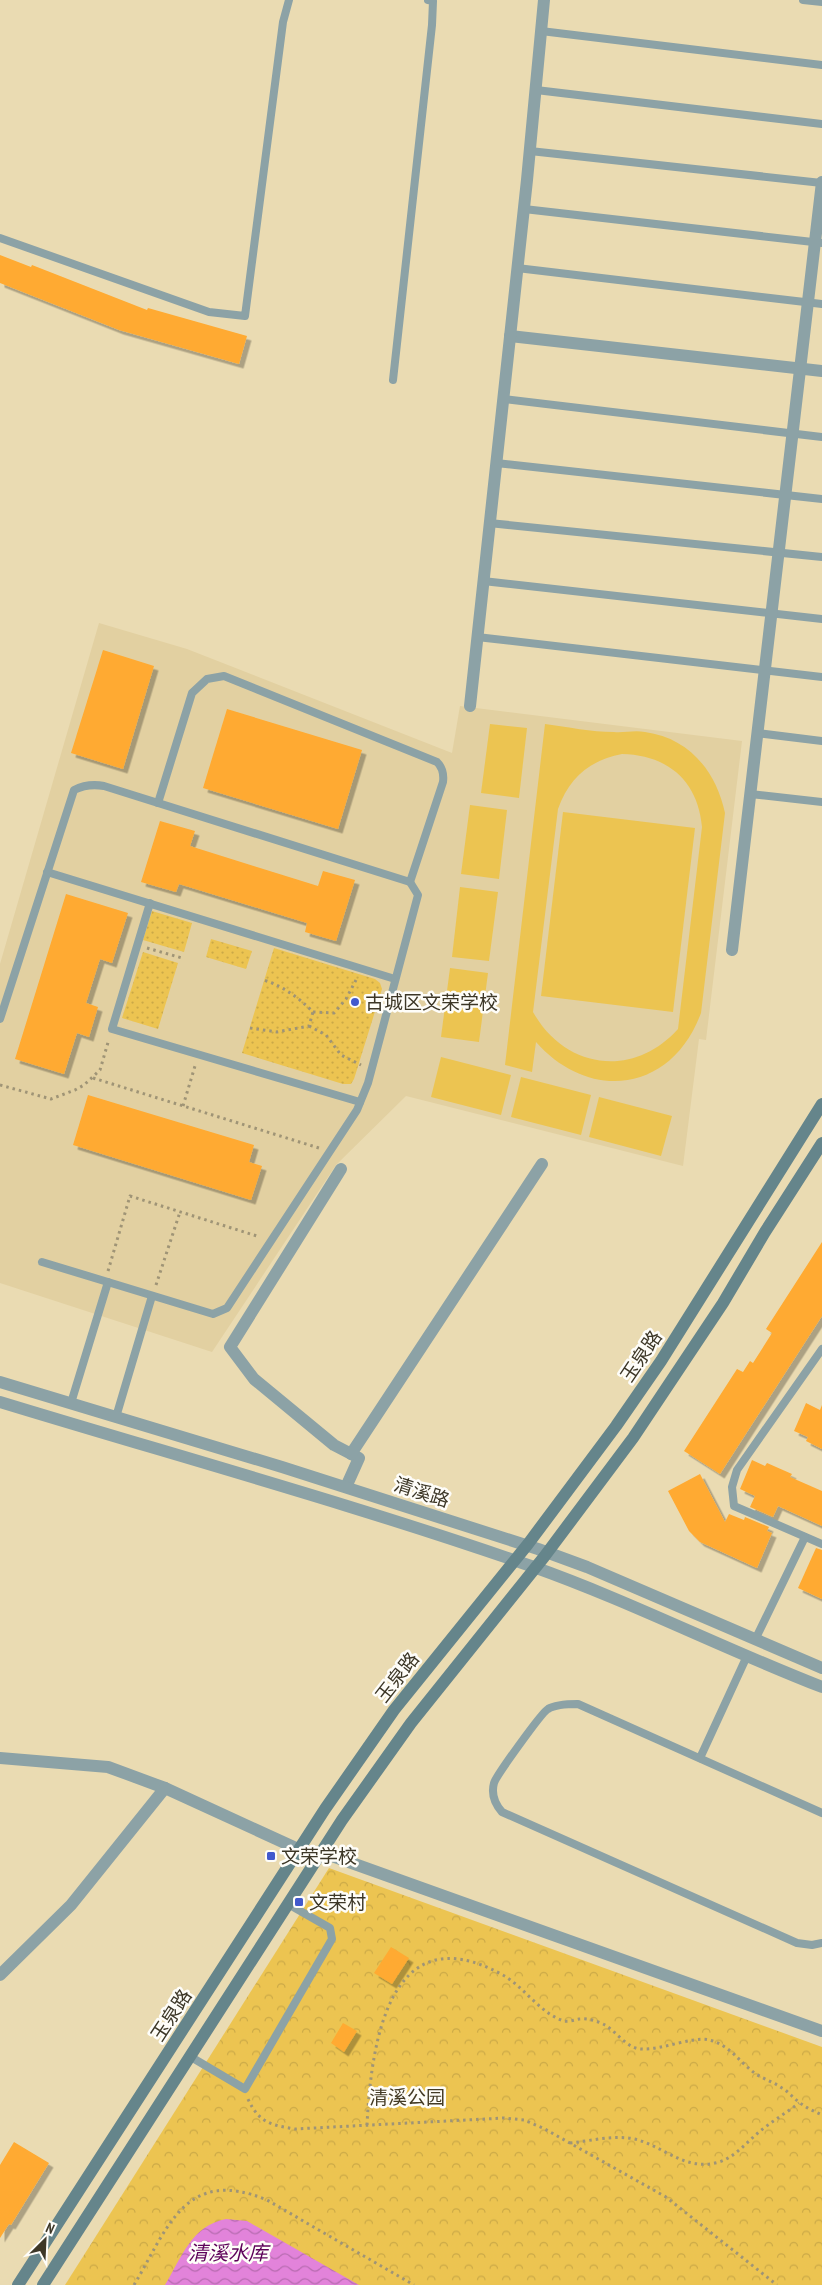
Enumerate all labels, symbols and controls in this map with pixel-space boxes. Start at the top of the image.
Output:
place label: 古城区文荣学校 [365,990,498,1014]
marker: 古城区文荣学校 [349,996,361,1008]
street label: 玉泉路 [615,1326,667,1386]
street label: 清溪路 [391,1472,453,1512]
street label: 玉泉路 [370,1647,424,1707]
place label: 文荣学校 [281,1844,357,1868]
marker: 文荣学校 [265,1850,277,1862]
place label: 文荣村 [309,1890,366,1914]
marker: 文荣村 [293,1896,305,1908]
street label: 玉泉路 [145,1985,197,2045]
park label: 清溪公园 [369,2085,445,2109]
north arrow [20,2215,70,2265]
text: N [43,2218,57,2238]
water label: 清溪水库 [188,2240,271,2266]

